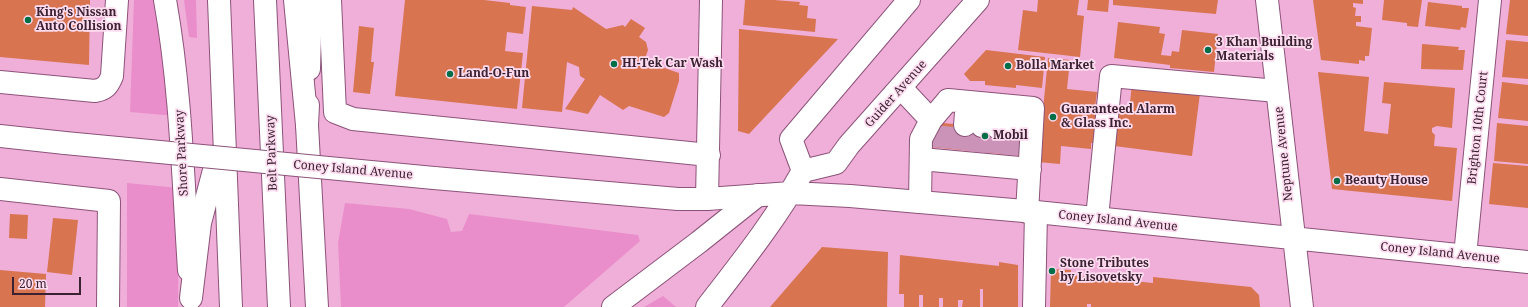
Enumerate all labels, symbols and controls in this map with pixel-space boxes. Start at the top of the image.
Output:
place label: King's Nissan Auto Collision [36,6,122,34]
marker: King's Nissan Auto Collision [23,15,33,25]
place label: 3 Khan Building Materials [1216,36,1312,64]
marker: 3 Khan Building Materials [1203,45,1213,55]
place label: HI-Tek Car Wash [622,57,723,71]
street label: Guider Avenue [862,57,930,131]
marker: HI-Tek Car Wash [609,59,619,69]
place label: Bolla Market [1016,59,1094,73]
marker: Bolla Market [1003,61,1013,71]
place label: Land-O-Fun [458,67,529,81]
marker: Land-O-Fun [445,69,455,79]
street label: Brighton 10th Court [1465,71,1491,185]
place label: Guaranteed Alarm & Glass Inc. [1061,103,1175,131]
street label: Neptune Avenue [1272,106,1296,202]
street label: Shore Parkway [173,109,191,197]
marker: Guaranteed Alarm & Glass Inc. [1048,112,1058,122]
street label: Belt Parkway [263,115,281,191]
place label: Mobil [993,129,1028,143]
marker: Mobil [980,131,990,141]
street label: Coney Island Avenue [293,158,413,182]
place label: Beauty House [1345,174,1428,188]
marker: Beauty House [1332,176,1342,186]
street label: Coney Island Avenue [1058,208,1178,234]
street label: Coney Island Avenue [1380,240,1500,266]
place label: Stone Tributes by Lisovetsky [1060,257,1149,285]
marker: Stone Tributes by Lisovetsky [1047,266,1057,276]
scale bar [14,269,83,295]
text: 20 m [19,275,47,292]

